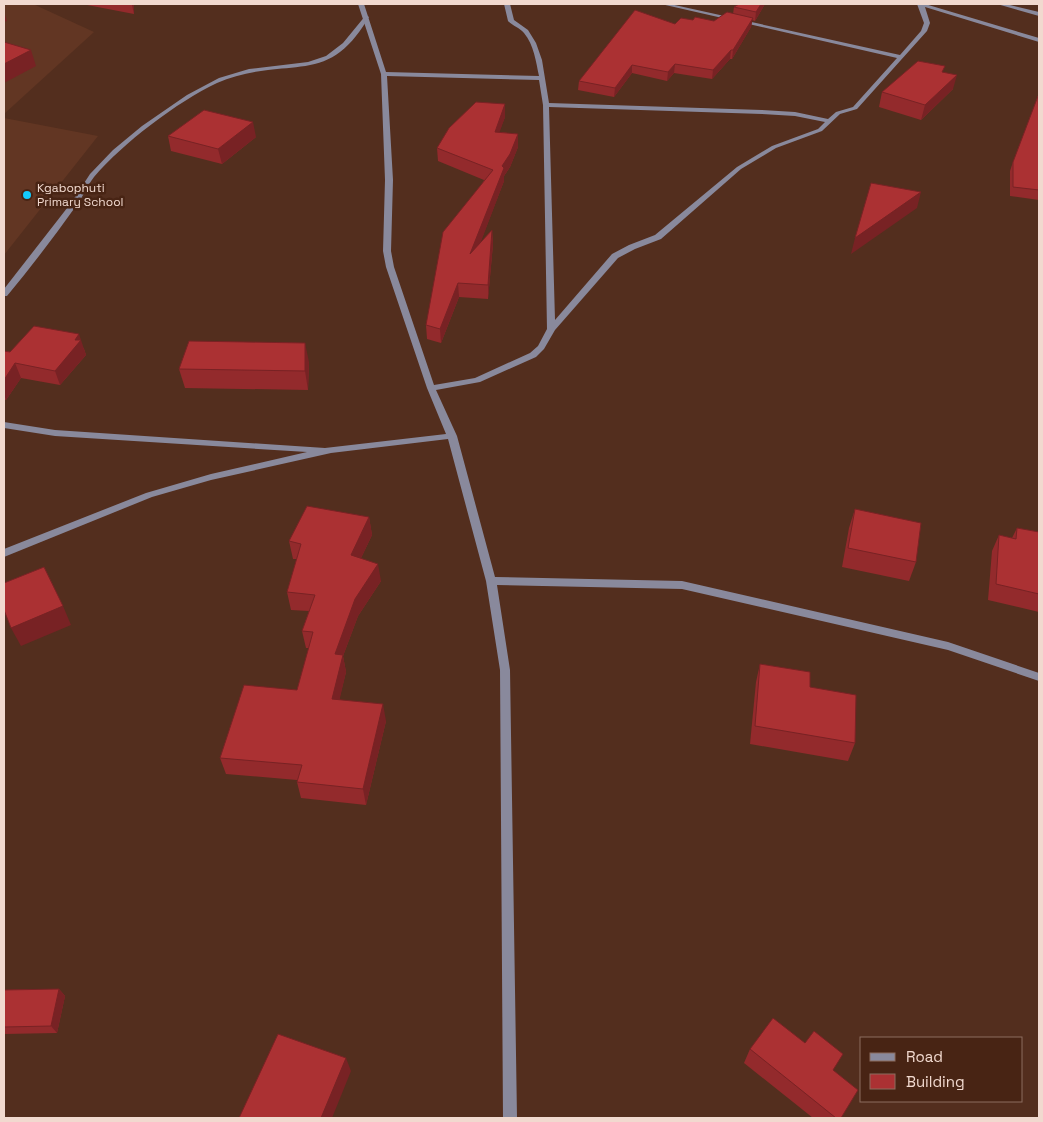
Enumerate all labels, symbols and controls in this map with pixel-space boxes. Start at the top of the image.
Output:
place label: Kgabophuti Primary School [37,180,124,210]
marker: Kgabophuti Primary School [21,189,33,201]
legend [860,1037,1023,1102]
text: Road [906,1047,943,1066]
text: Building [906,1072,965,1091]

